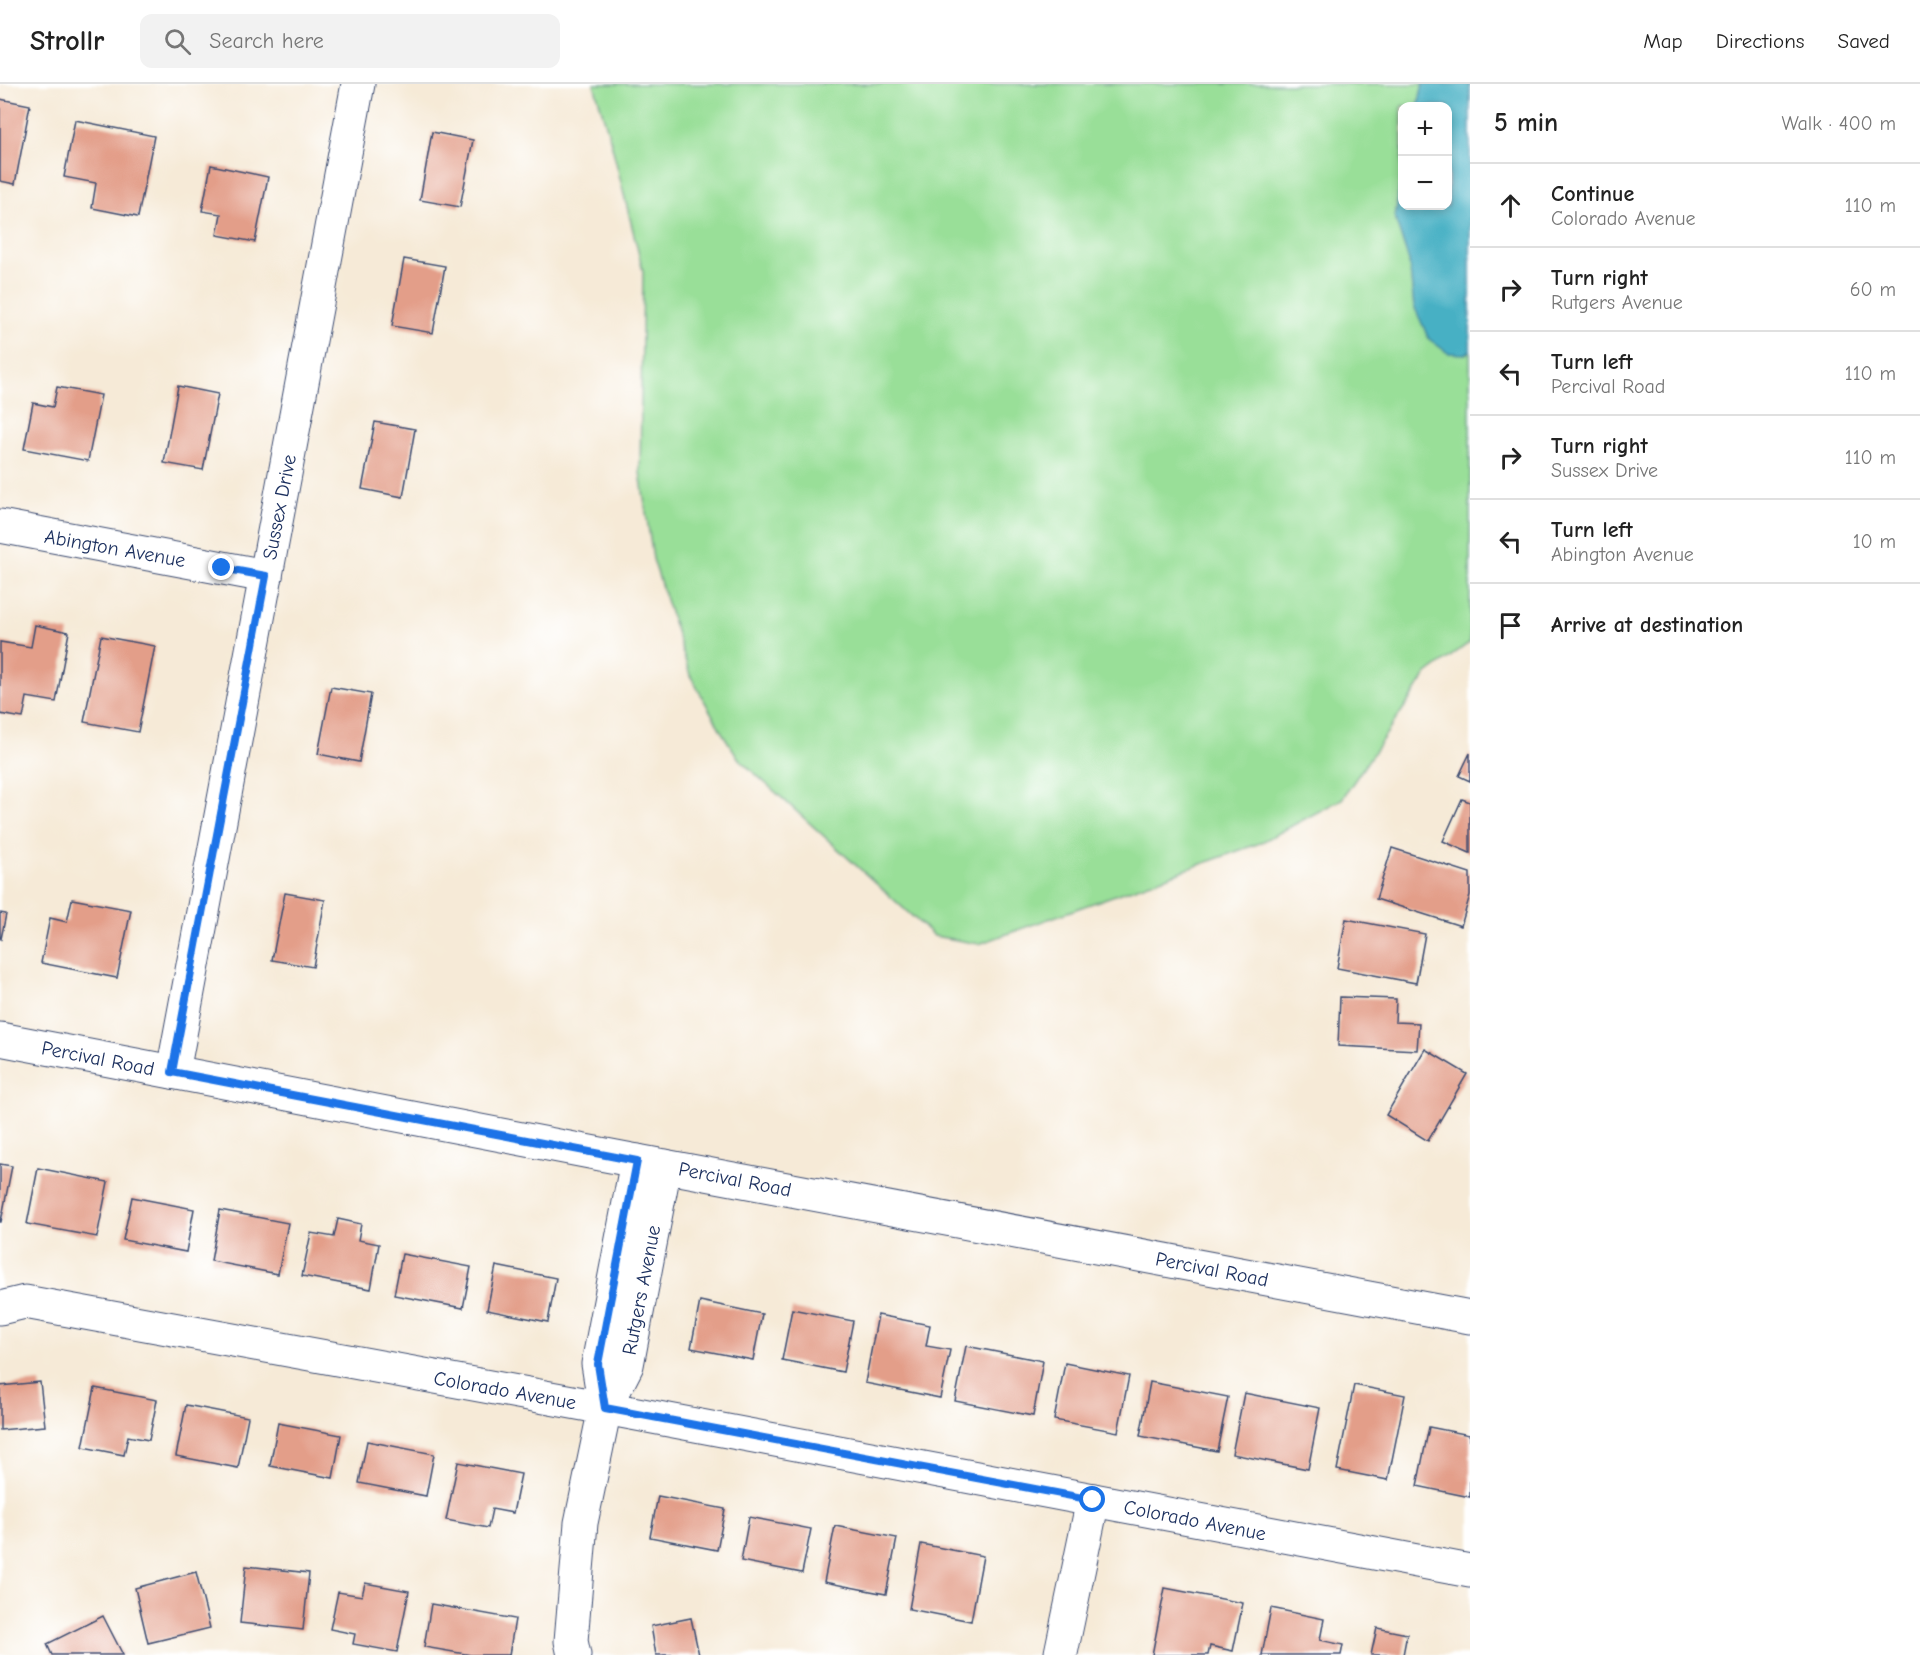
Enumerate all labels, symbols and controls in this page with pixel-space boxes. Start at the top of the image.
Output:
search box [140,14,560,68]
text: Strollr [30,25,104,57]
icon: search [161,25,194,58]
text: Search here [209,28,324,54]
text: Map [1643,29,1683,53]
text: Directions [1716,29,1805,53]
text: Saved [1838,29,1890,53]
map controls [1398,102,1452,210]
button: + [1398,102,1452,156]
text: 5 min [1494,108,1558,138]
text: Walk · 400 m [1782,112,1896,135]
button: − [1398,156,1452,210]
text: Continue [1551,181,1634,207]
icon: ahead [1494,189,1527,222]
text: 110 m [1845,194,1896,217]
text: Colorado Avenue [1551,207,1695,230]
text: Turn right [1551,265,1648,291]
icon: right [1494,273,1527,306]
text: 60 m [1850,278,1896,301]
text: Rutgers Avenue [1551,291,1683,314]
text: Turn left [1551,349,1633,375]
icon: left [1494,357,1527,390]
text: 110 m [1845,362,1896,385]
text: Percival Road [1551,375,1665,398]
text: Turn right [1551,433,1648,459]
icon: right [1494,441,1527,474]
text: 110 m [1845,446,1896,469]
street label: Sussex Drive [258,452,301,562]
text: Sussex Drive [1551,459,1658,482]
text: Turn left [1551,517,1633,543]
street label: Abington Avenue [43,525,187,572]
icon: left [1494,525,1527,558]
text: 10 m [1853,530,1896,553]
text: Abington Avenue [1551,543,1694,566]
route end [208,554,234,580]
icon: arrive [1494,609,1527,642]
text: Arrive at destination [1551,612,1743,638]
street label: Percival Road [40,1036,156,1081]
street label: Percival Road [677,1157,793,1202]
street label: Rutgers Avenue [618,1223,665,1357]
street label: Percival Road [1154,1247,1270,1292]
street label: Colorado Avenue [432,1367,578,1414]
route start [1079,1486,1105,1512]
street label: Colorado Avenue [1122,1495,1268,1546]

